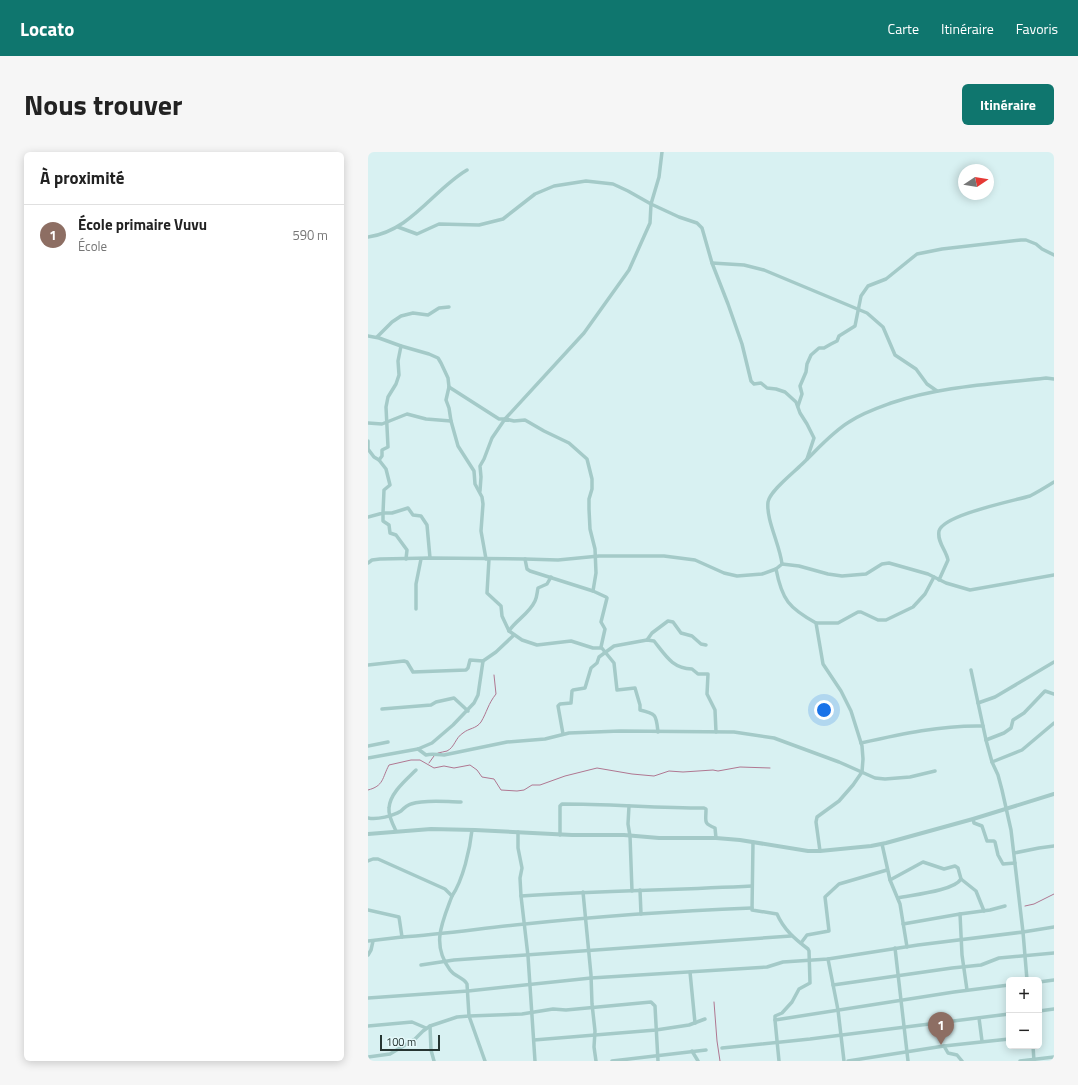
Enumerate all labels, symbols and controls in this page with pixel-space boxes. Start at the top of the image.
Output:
text: Locato [20,14,74,43]
text: Carte [888,18,919,39]
text: Itinéraire [941,18,994,39]
text: Favoris [1016,18,1058,39]
text: Nous trouver [24,83,182,126]
button: Itinéraire [962,84,1054,125]
north arrow [958,164,994,200]
text: À proximité [40,165,124,191]
text: École primaire Vuvu [78,213,207,236]
text: 1 [49,225,57,245]
text: 590 m [292,225,328,245]
text: École [78,236,107,256]
your location [814,700,834,720]
map controls [1006,977,1042,1049]
button: + [1006,977,1042,1013]
pin: 1 [928,1012,954,1045]
button: − [1006,1013,1042,1049]
scale bar [380,1033,440,1052]
text: 100 m [386,1034,416,1050]

